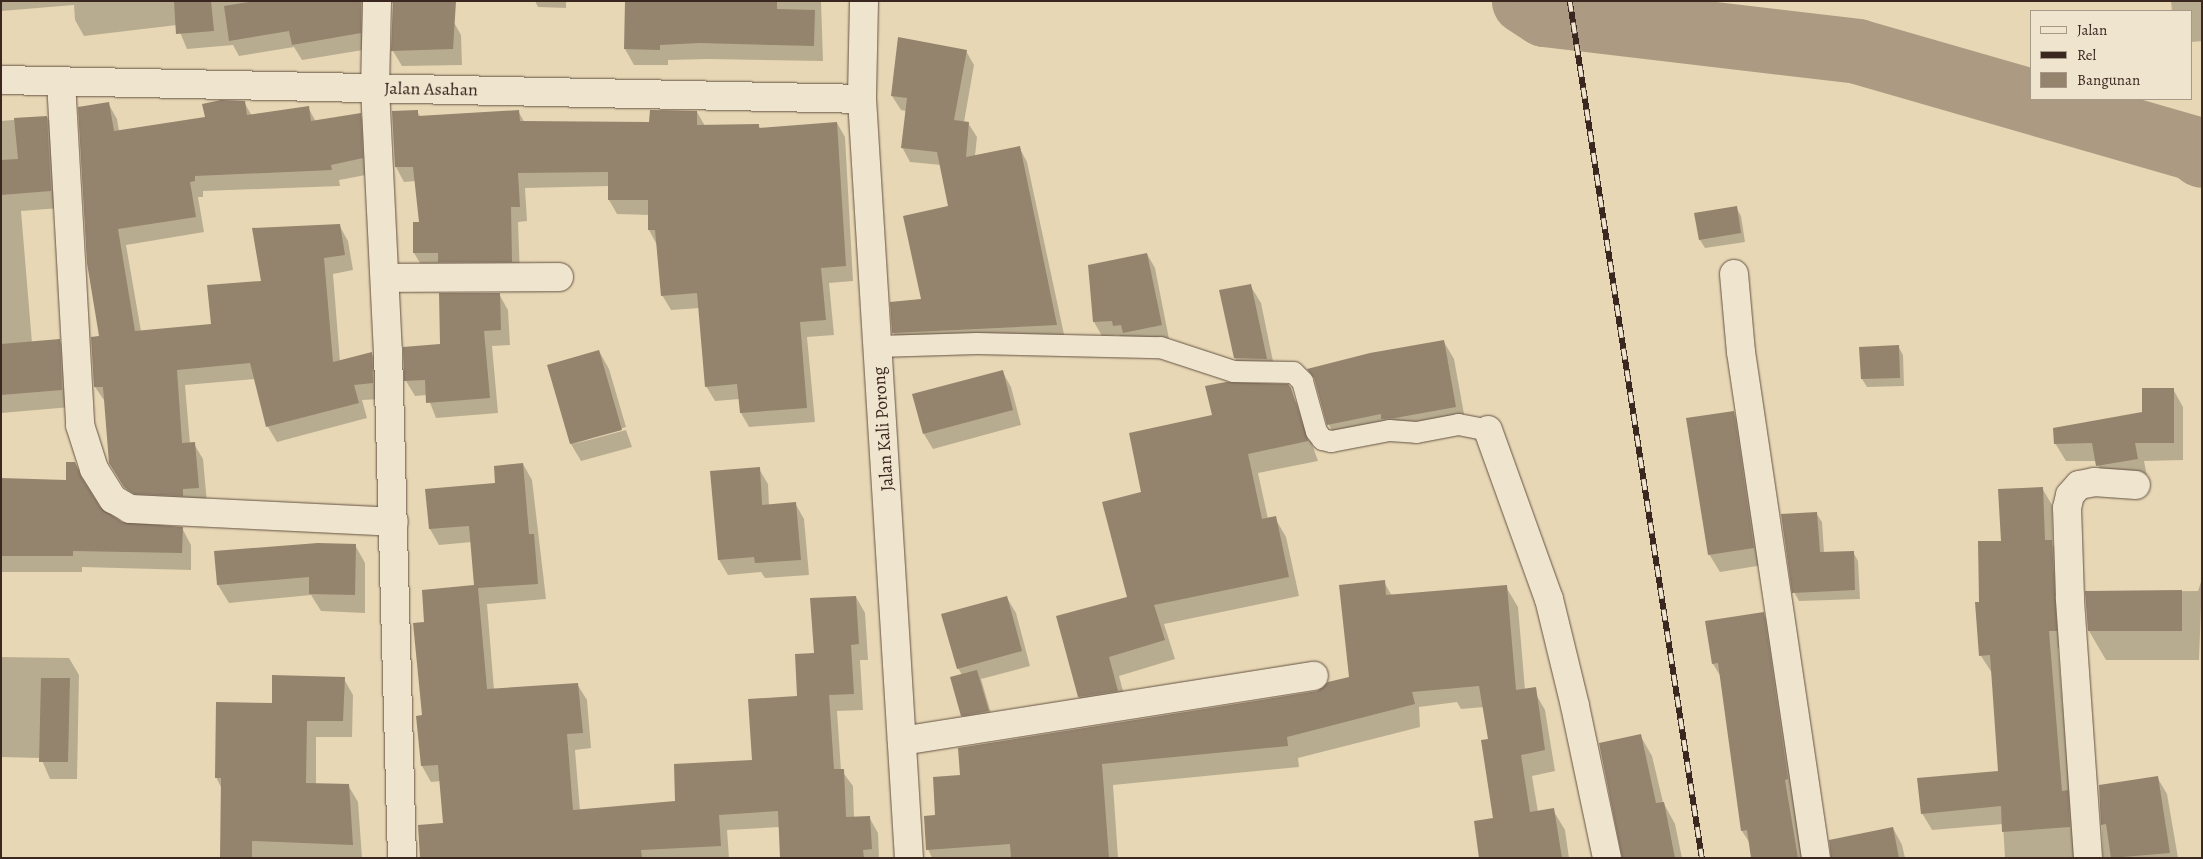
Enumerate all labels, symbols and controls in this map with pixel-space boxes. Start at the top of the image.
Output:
legend [2030,10,2193,100]
text: Jalan [2077,20,2107,40]
text: Rel [2077,45,2096,65]
text: Bangunan [2077,70,2140,90]
street label: Jalan Asahan [384,77,478,101]
street label: Jalan Kali Porong [868,366,898,492]

